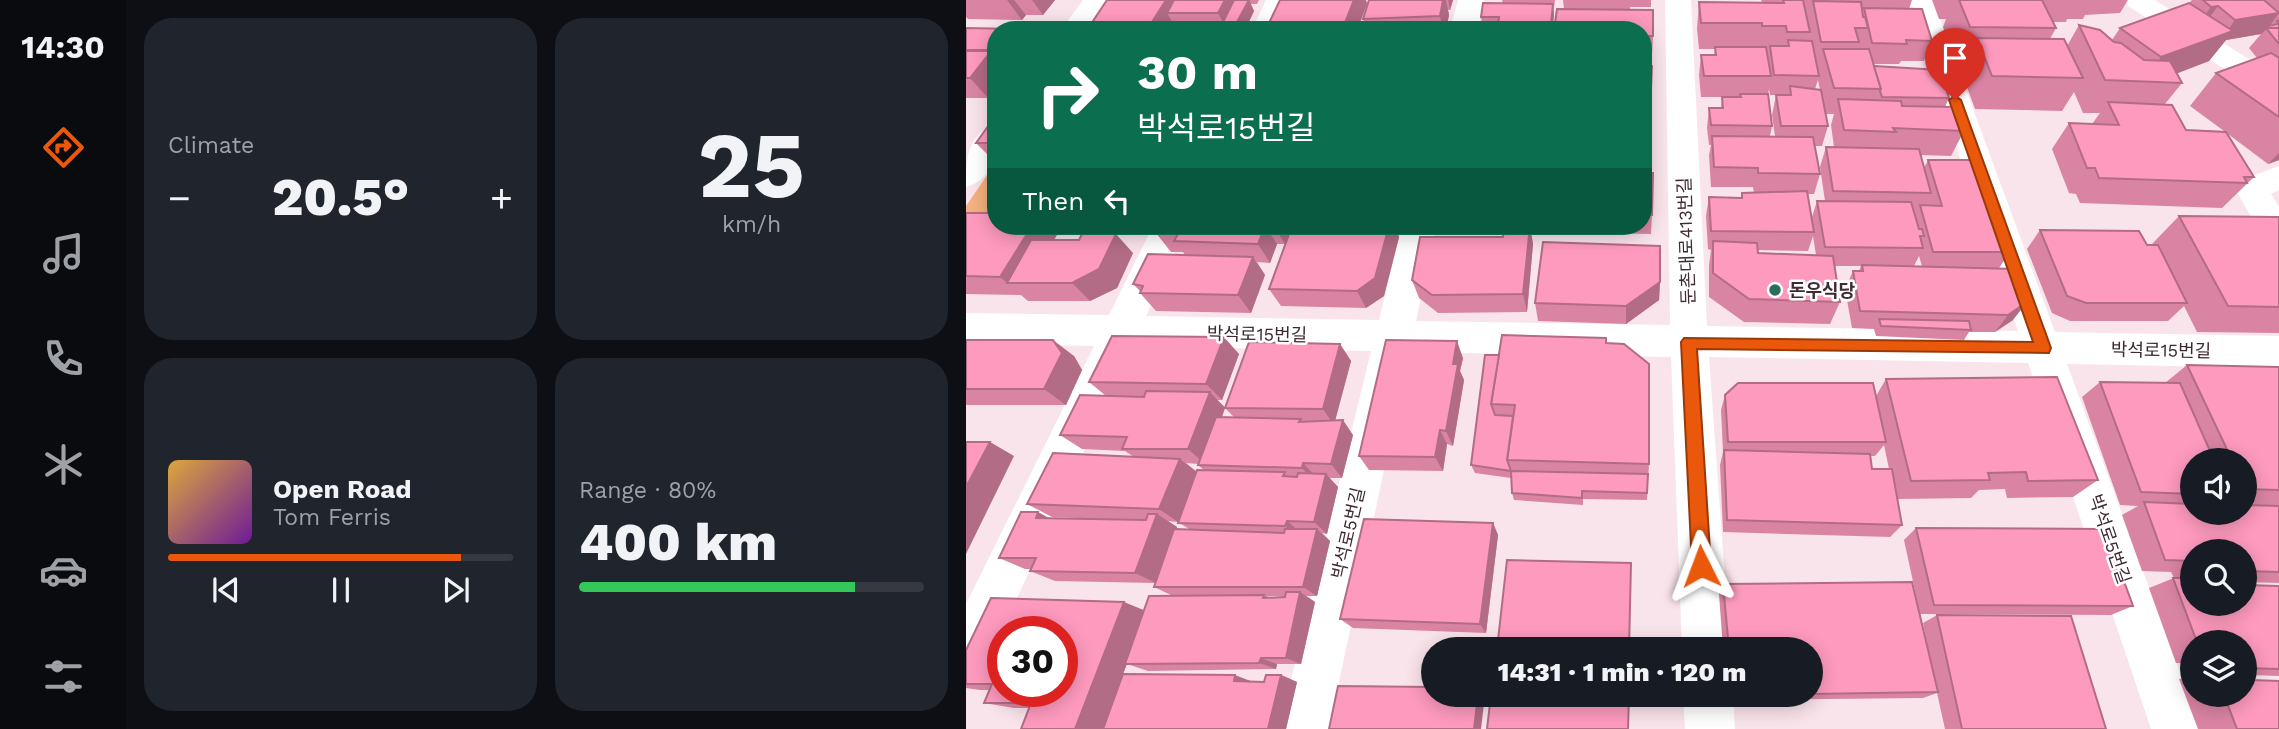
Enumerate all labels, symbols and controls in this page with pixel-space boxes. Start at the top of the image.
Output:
text: 14:30 [21,28,105,66]
pin [1925,28,1985,100]
icon: arrive [1936,39,1974,77]
text: 30 m [1137,43,1258,101]
icon: right [1022,49,1113,140]
text: 박석로15번길 [1137,109,1315,147]
text: 25 [698,112,805,219]
icon: directions [39,123,88,172]
text: Climate [168,132,254,159]
text: 20.5° [272,167,409,228]
text: − [168,176,191,220]
text: + [490,176,513,220]
street label: 둔촌대로413번길 [1673,177,1699,305]
icon: left [1098,182,1136,220]
text: Then [1022,186,1084,216]
text: km/h [722,211,781,238]
icon: music [39,229,88,278]
place label: 돈우식당 [1789,280,1855,301]
marker: 돈우식당 [1767,282,1783,298]
street label: 박석로15번길 [1207,323,1307,345]
icon: phone [39,334,88,383]
street label: 박석로15번길 [2111,339,2211,361]
icon: climate [39,440,88,489]
map controls [2180,448,2257,707]
button: sound [2180,448,2257,525]
text: Open Road [273,474,411,504]
text: Range · 80% [579,477,716,504]
street label: 박석로5번길 [1327,485,1369,581]
street label: 박석로5번길 [2085,491,2135,587]
text: Tom Ferris [273,504,391,531]
text: 400 km [579,512,777,573]
position arrow [1664,529,1738,603]
button: search [2180,539,2257,616]
icon: car [39,546,88,595]
icon: previous [207,571,245,609]
icon: pause [322,571,360,609]
icon: next [437,571,475,609]
speed limit sign: 30 [987,616,1078,707]
button: layers [2180,630,2257,707]
icon: filters [39,652,88,701]
text: 14:31 · 1 min · 120 m [1498,657,1746,687]

